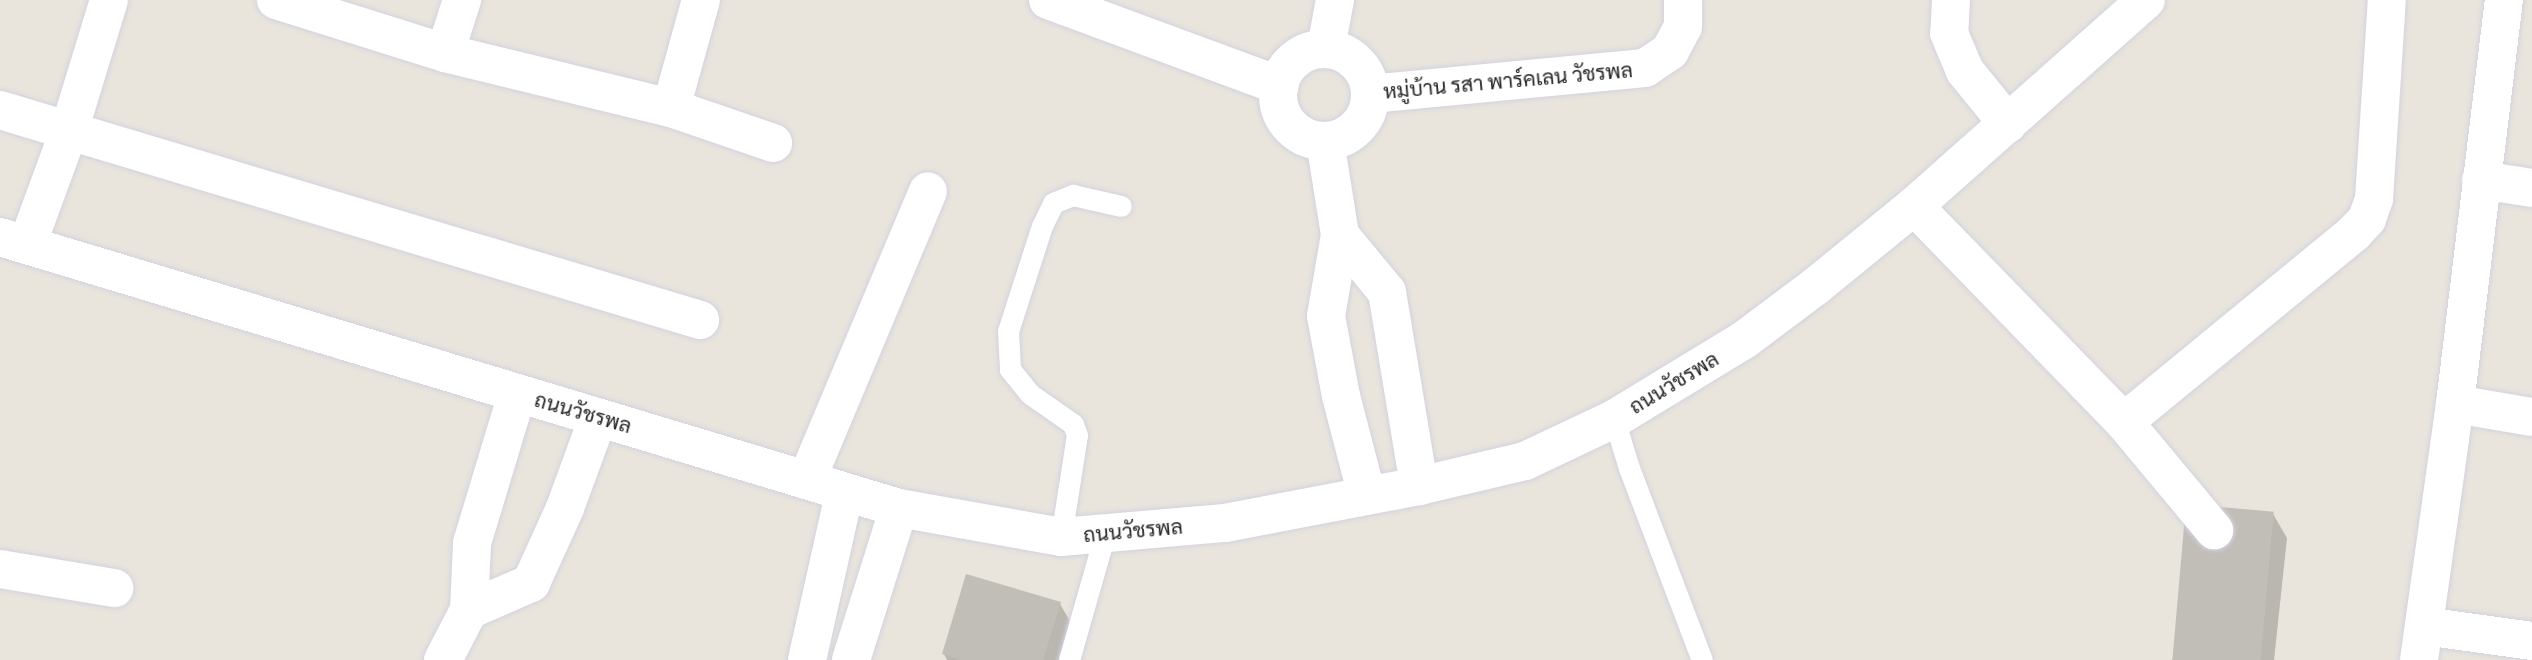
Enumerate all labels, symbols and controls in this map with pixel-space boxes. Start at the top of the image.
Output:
street label: หมู่บ้าน รสา พาร์คเลน วัชรพล [1382,58,1634,104]
street label: ถนนวัชรพล [1625,346,1723,420]
street label: ถนนวัชรพล [532,387,634,439]
street label: ถนนวัชรพล [1082,514,1184,548]

